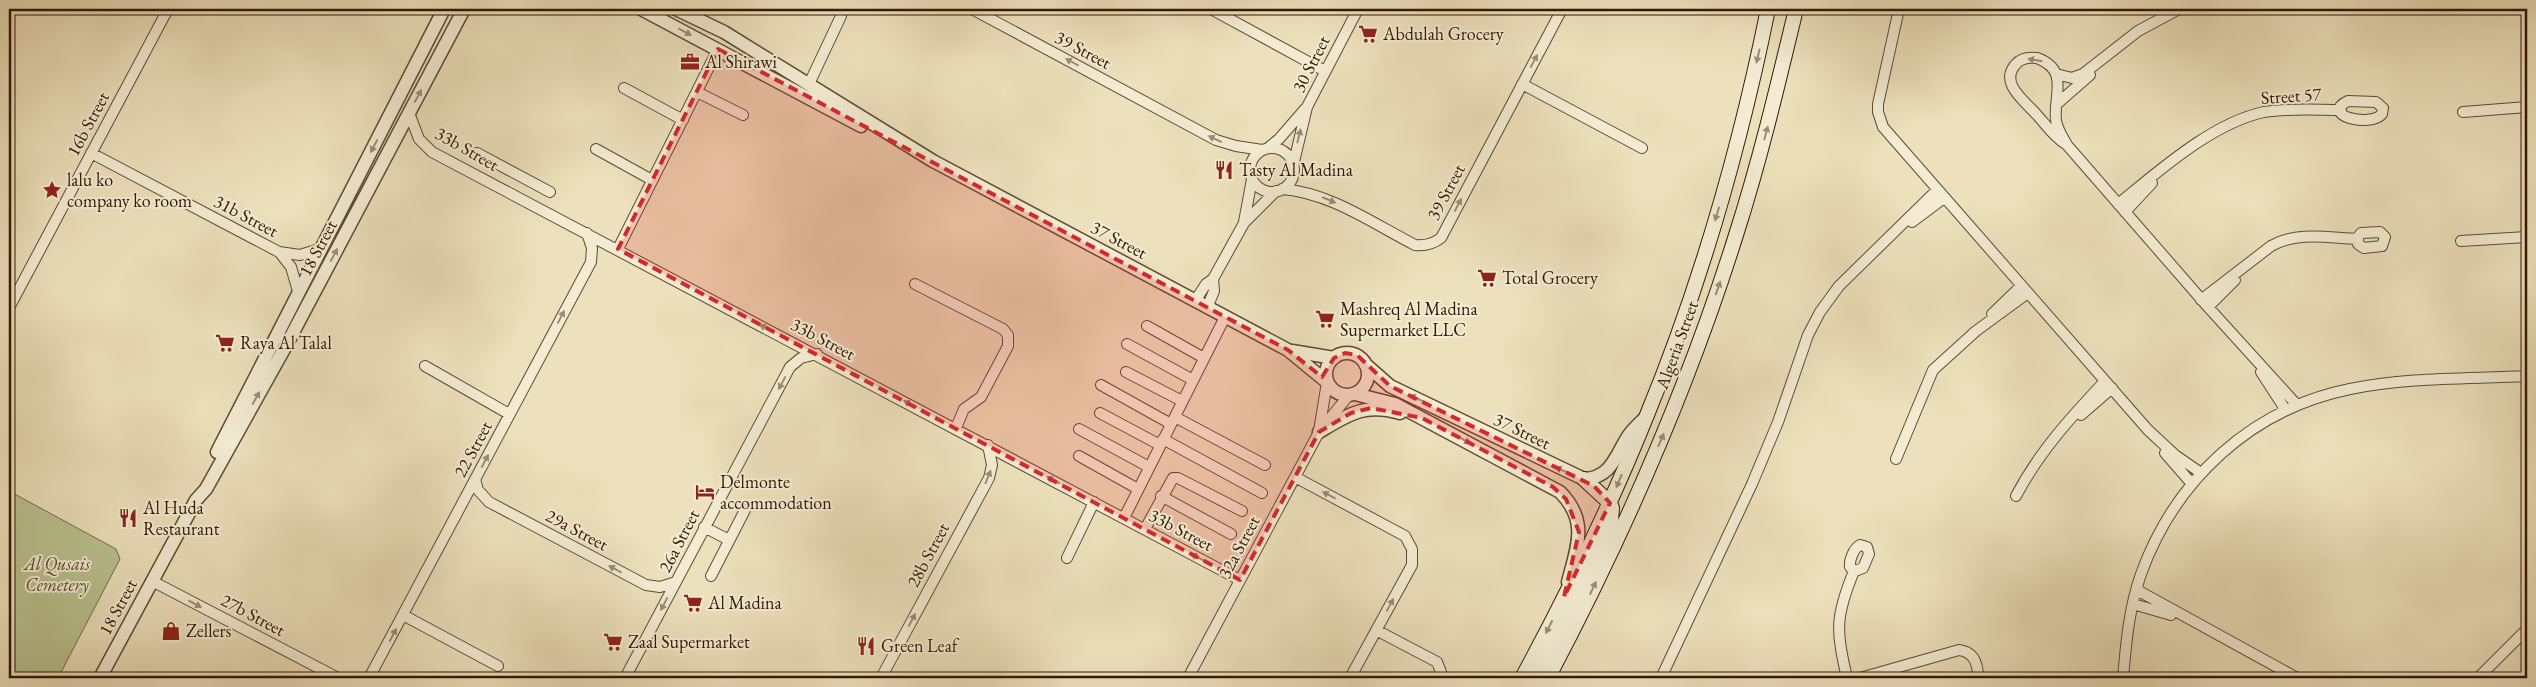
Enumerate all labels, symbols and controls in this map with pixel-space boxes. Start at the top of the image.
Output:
place label: Abdulah Grocery [1382,22,1504,45]
supermarket icon: Abdulah Grocery [1357,23,1379,45]
street label: 39 Street [1051,25,1116,74]
one-way arrow [678,27,691,36]
street label: 30 Street [1287,31,1335,96]
one-way arrow [1754,49,1762,64]
place label: Al Shirawi [704,50,778,73]
office icon: Al Shirawi [679,51,701,73]
one-way arrow [1530,53,1538,68]
one-way arrow [2027,55,2043,63]
one-way arrow [1064,58,1079,66]
street label: Street 57 [2260,82,2322,109]
street label: 16b Street [61,87,114,160]
one-way arrow [414,89,422,103]
street label: 33b Street [431,121,503,176]
one-way arrow [1762,125,1770,140]
one-way arrow [1295,129,1303,144]
one-way arrow [1208,134,1222,142]
one-way arrow [370,138,378,153]
place label: Tasty Al Madina [1239,158,1354,181]
restaurant icon: Tasty Al Madina [1213,159,1235,181]
street label: 39 Street [1421,159,1470,224]
place label: lalu ko company ko room [67,168,192,212]
place icon: lalu ko company ko room [41,179,63,201]
street label: 31b Street [210,189,283,242]
one-way arrow [1322,197,1336,205]
one-way arrow [1454,197,1462,212]
one-way arrow [1713,206,1721,221]
street label: 18 Street [293,215,342,280]
street label: 37 Street [1087,215,1152,264]
one-way arrow [330,248,338,262]
place label: Total Grocery [1502,266,1598,289]
supermarket icon: Total Grocery [1476,267,1498,289]
one-way arrow [1715,280,1723,295]
place label: Mashreq Al Madina Supermarket LLC [1340,297,1478,341]
street label: Algeria Street [1650,297,1703,393]
supermarket icon: Mashreq Al Madina Supermarket LLC [1314,308,1336,330]
one-way arrow [557,310,565,324]
street label: 33b Street [787,312,860,365]
one-way arrow [760,323,773,332]
place label: Raya Al Talal [240,331,332,354]
supermarket icon: Raya Al Talal [214,332,236,354]
one-way arrow [777,376,786,390]
one-way arrow [252,391,261,405]
one-way arrow [1409,394,1423,402]
one-way arrow [903,400,917,408]
street label: 37 Street [1490,407,1555,454]
street label: 22 Street [448,416,497,481]
one-way arrow [1657,433,1665,447]
one-way arrow [1456,436,1471,444]
one-way arrow [481,453,489,468]
one-way arrow [1555,465,1569,473]
one-way arrow [985,469,993,484]
place label: Delmonte accommodation [720,470,832,514]
one-way arrow [1615,474,1623,489]
one-way arrow [1046,476,1061,484]
hotel icon: Delmonte accommodation [694,481,716,503]
one-way arrow [1322,491,1336,499]
place label: Al Huda Restaurant [142,496,220,540]
street label: 33b Street [1145,503,1218,556]
street label: 29a Street [542,504,613,556]
street label: 26a Street [653,505,704,576]
restaurant icon: Al Huda Restaurant [117,507,139,529]
street label: 32a Street [1213,511,1265,582]
street label: 28b Street [901,518,954,591]
park label: Al Qusais Cemetery [22,552,91,597]
one-way arrow [1189,553,1204,561]
one-way arrow [608,564,621,573]
street label: 18 Street [93,574,142,639]
one-way arrow [1589,581,1597,595]
street label: 27b Street [217,588,290,641]
place label: Al Madina [707,591,782,614]
supermarket icon: Al Madina [682,592,704,614]
one-way arrow [660,596,668,611]
one-way arrow [1386,597,1394,612]
one-way arrow [188,600,203,608]
one-way arrow [908,612,916,627]
place label: Zellers [186,619,232,642]
shop icon: Zellers [160,620,182,642]
one-way arrow [1544,620,1553,635]
one-way arrow [388,629,397,642]
place label: Zaal Supermarket [628,630,750,653]
supermarket icon: Zaal Supermarket [602,631,624,653]
place label: Green Leaf [881,634,960,657]
restaurant icon: Green Leaf [855,635,877,657]

